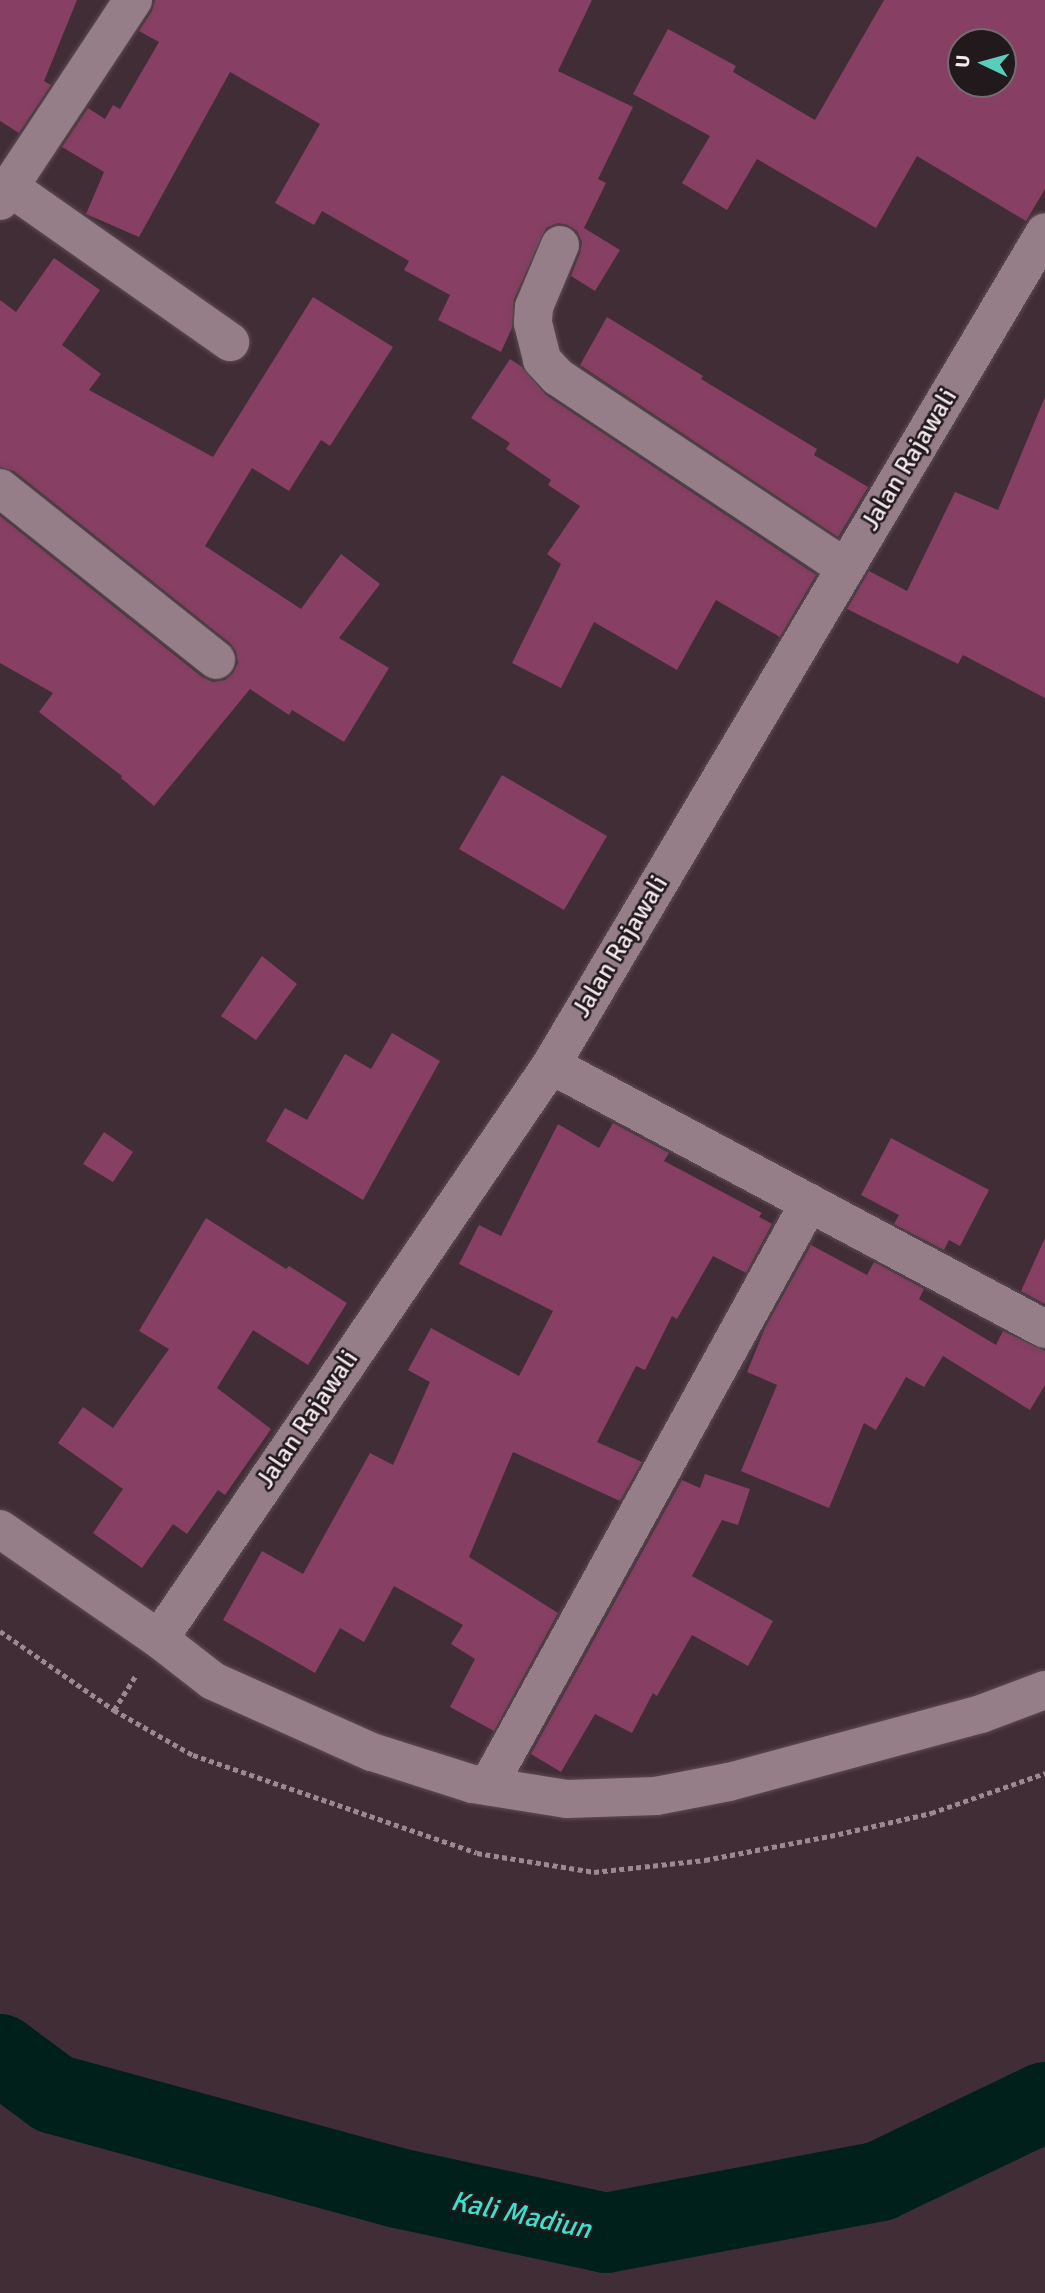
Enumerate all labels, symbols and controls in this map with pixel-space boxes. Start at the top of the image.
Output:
north arrow [947,28,1017,98]
text: U [951,54,976,69]
street label: Jalan Rajawali [855,383,965,537]
street label: Jalan Rajawali [566,870,676,1024]
street label: Jalan Rajawali [250,1345,366,1495]
water label: Kali Madiun [448,2184,594,2246]

